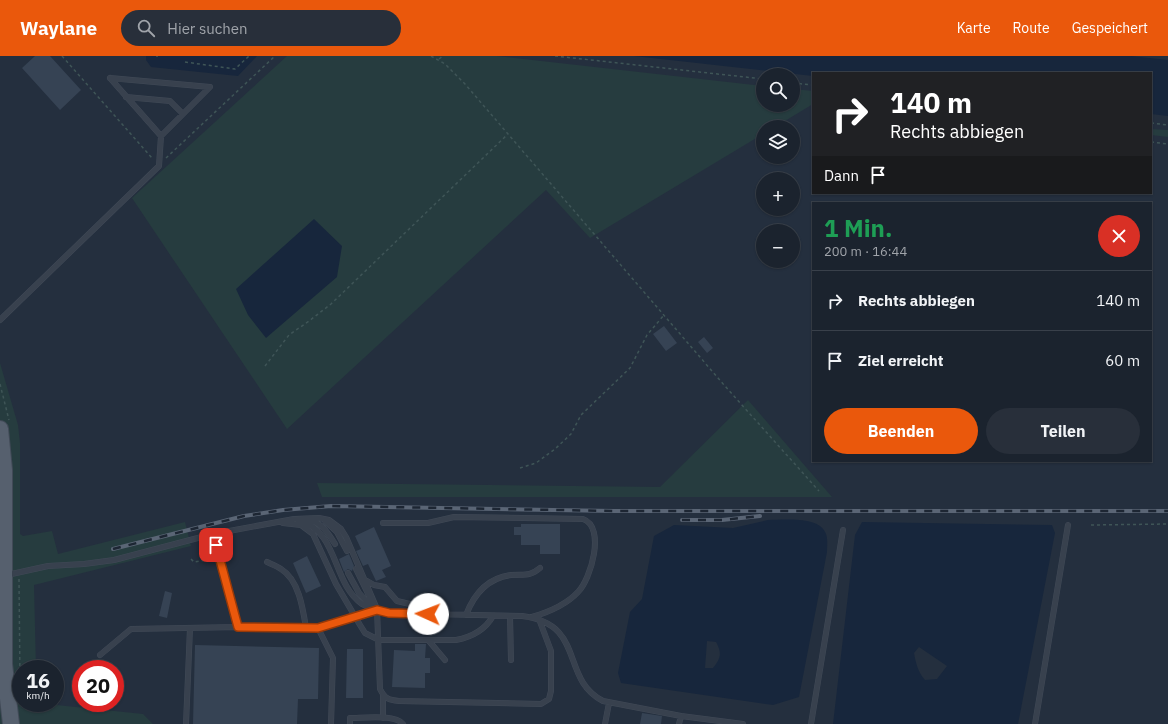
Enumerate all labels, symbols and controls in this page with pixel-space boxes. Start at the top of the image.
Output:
search box [121,10,401,46]
text: Waylane [20,16,97,40]
icon: search [135,17,157,39]
text: Hier suchen [167,19,248,38]
text: Karte [957,19,991,37]
text: Route [1013,19,1050,37]
text: Gespeichert [1072,19,1148,37]
map controls [756,68,800,268]
button: search [756,68,800,112]
text: 140 m [890,84,972,121]
icon: right [824,88,876,140]
button: layers [756,120,800,164]
text: Rechts abbiegen [890,120,1024,143]
icon: arrive [867,164,889,186]
text: Dann [824,166,859,185]
button: + [756,172,800,216]
text: 1 Min. [824,212,892,244]
button: close [1098,215,1140,257]
button: − [756,224,800,268]
text: 200 m · 16:44 [824,243,907,260]
icon: right [824,290,846,312]
text: Rechts abbiegen [858,291,975,310]
text: 140 m [1096,291,1140,310]
icon: arrive [824,350,846,372]
text: Ziel erreicht [858,351,944,370]
text: 60 m [1105,351,1140,370]
button: Beenden [824,408,978,454]
button: Teilen [986,408,1140,454]
pin [199,528,233,562]
icon: arrive [205,534,227,556]
position arrow [407,593,449,635]
speed limit sign: 20 [72,660,124,712]
text: 16 [26,667,50,694]
text: km/h [26,689,50,702]

